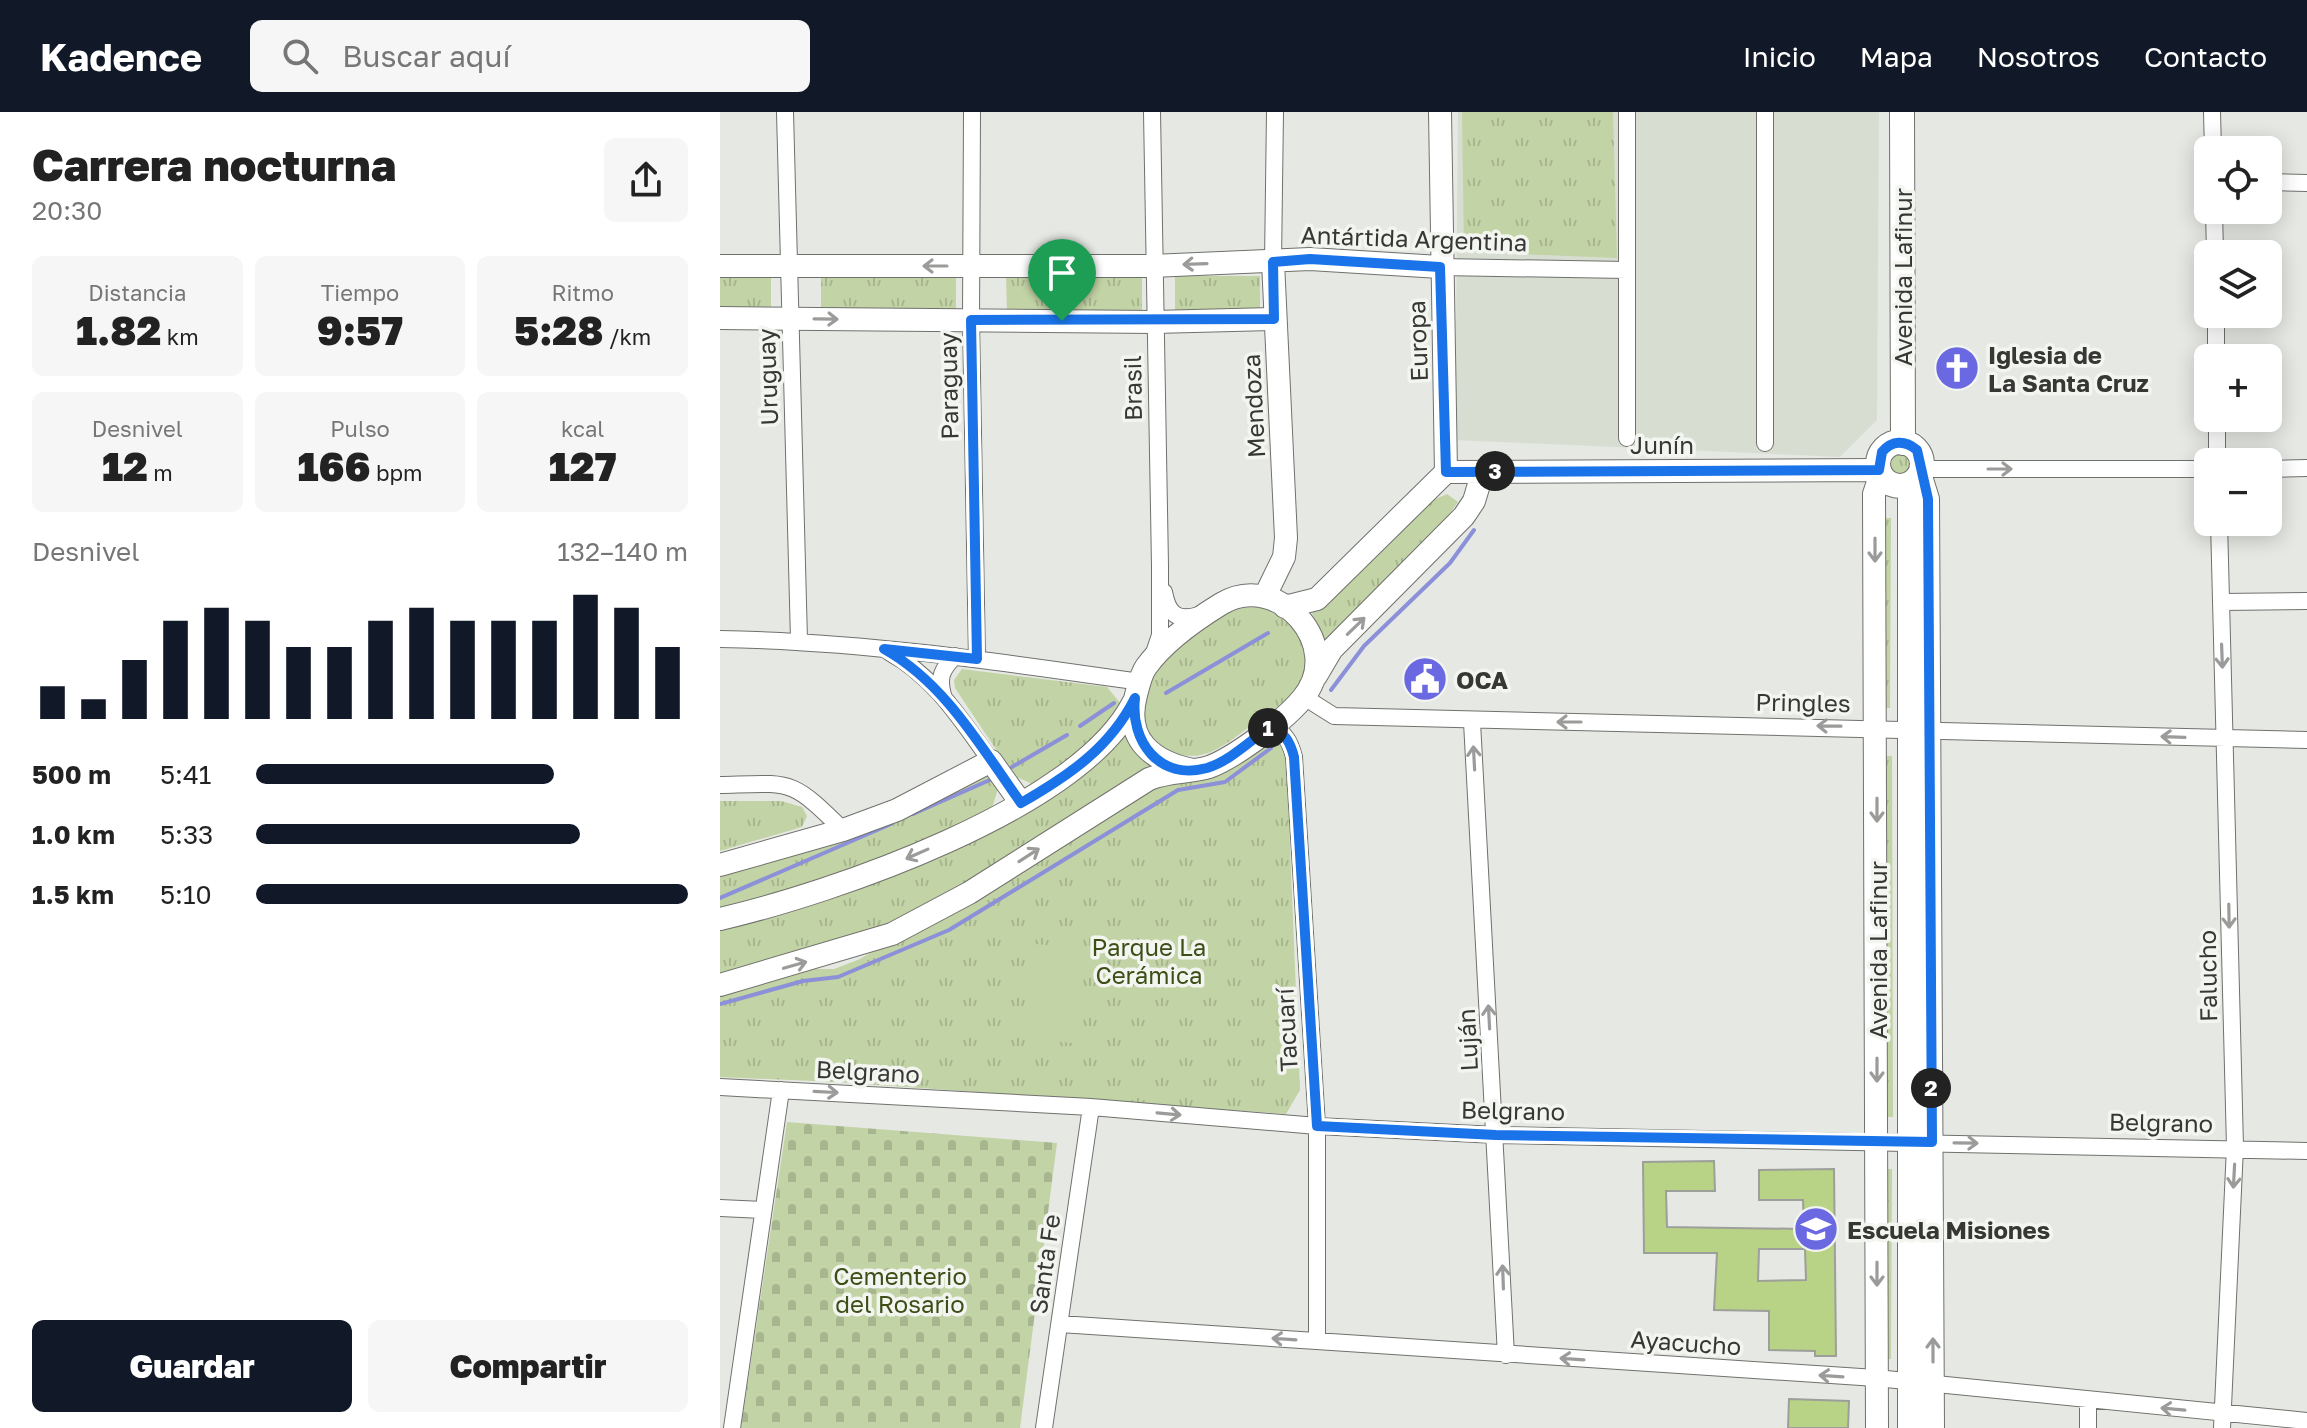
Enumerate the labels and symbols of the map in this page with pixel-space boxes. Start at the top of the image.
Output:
street label: Avenida Lafinur [1888,188,1917,366]
street label: Antártida Argentina [1300,220,1528,256]
pin [1028,239,1096,321]
one-way arrow [1182,257,1209,272]
one-way arrow [922,258,949,274]
street label: Europa [1401,300,1433,382]
one-way arrow [812,311,839,326]
street label: Uruguay [751,328,783,426]
street label: Paraguay [933,332,963,440]
place label: Iglesia de La Santa Cruz [1988,340,2149,397]
church icon: Iglesia de La Santa Cruz [1933,344,1981,392]
street label: Mendoza [1236,353,1270,459]
street label: Brasil [1117,355,1147,421]
street label: Junín [1630,430,1694,459]
pin: 3 [1475,451,1515,491]
one-way arrow [1986,461,2013,477]
one-way arrow [1867,536,1883,563]
one-way arrow [1346,616,1366,635]
one-way arrow [2215,642,2230,669]
public building icon: OCA [1401,655,1449,703]
place label: OCA [1456,665,1508,694]
street label: Pringles [1755,687,1851,717]
pin: 1 [1248,708,1288,748]
one-way arrow [1556,714,1583,730]
one-way arrow [1816,719,1843,734]
one-way arrow [2160,729,2187,744]
one-way arrow [1466,745,1481,772]
one-way arrow [1869,796,1884,823]
one-way arrow [1017,846,1040,862]
one-way arrow [905,847,929,862]
street label: Avenida Lafinur [1863,861,1892,1039]
one-way arrow [2222,902,2237,929]
street label: Falucho [2192,930,2222,1022]
park label: Parque La Cerámica [1092,932,1206,989]
one-way arrow [782,957,808,972]
street label: Tacuarí [1269,986,1303,1072]
one-way arrow [1482,1004,1497,1031]
street label: Luján [1451,1008,1483,1072]
street label: Belgrano [815,1054,921,1088]
one-way arrow [1869,1056,1885,1083]
pin: 2 [1911,1068,1951,1108]
one-way arrow [812,1085,839,1100]
street label: Belgrano [1461,1095,1565,1125]
one-way arrow [1155,1107,1182,1122]
street label: Belgrano [2109,1107,2213,1137]
one-way arrow [1952,1135,1979,1150]
one-way arrow [2226,1162,2241,1189]
school or university icon: Escuela Misiones [1792,1205,1840,1253]
street label: Santa Fe [1023,1212,1065,1316]
place label: Escuela Misiones [1847,1215,2050,1244]
one-way arrow [1869,1260,1885,1287]
park label: Cementerio del Rosario [833,1261,967,1318]
one-way arrow [1495,1264,1510,1291]
street label: Ayacucho [1630,1324,1742,1360]
one-way arrow [1271,1331,1298,1346]
one-way arrow [1925,1337,1941,1364]
one-way arrow [1559,1351,1586,1366]
one-way arrow [1818,1368,1845,1383]
one-way arrow [2161,1402,2187,1417]

